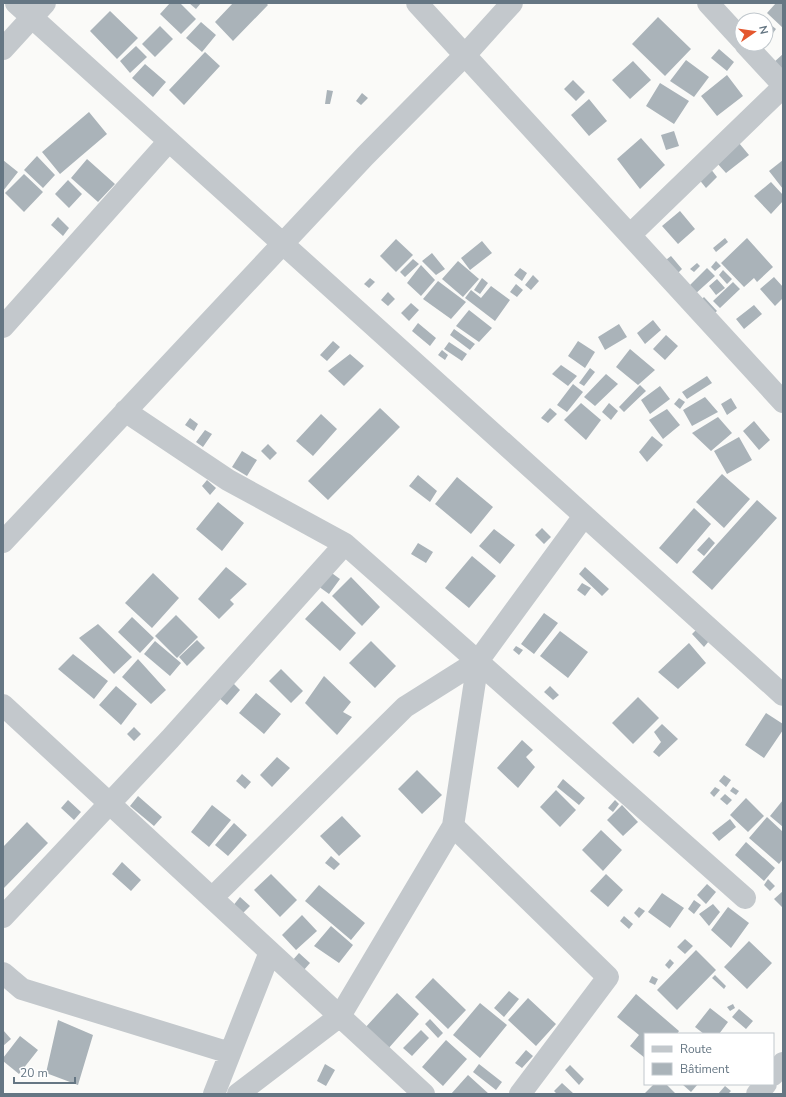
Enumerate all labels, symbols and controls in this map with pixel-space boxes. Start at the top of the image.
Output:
north arrow [734,12,774,52]
text: N [755,24,771,36]
legend [644,1033,774,1085]
text: Route [680,1041,712,1057]
scale bar [14,1059,75,1085]
text: Bâtiment [680,1061,730,1077]
text: 20 m [20,1065,48,1081]

